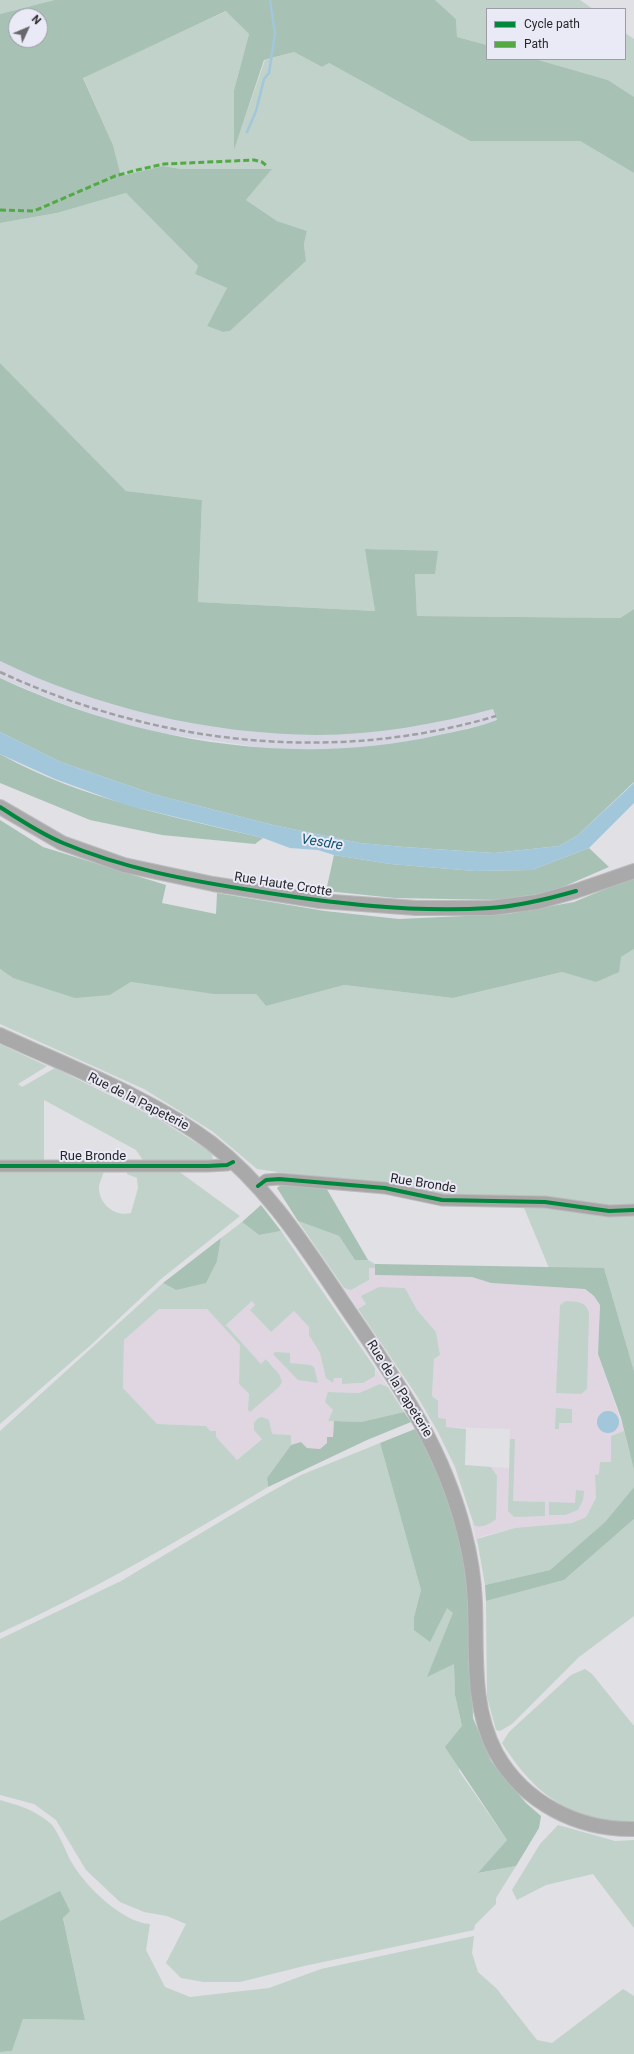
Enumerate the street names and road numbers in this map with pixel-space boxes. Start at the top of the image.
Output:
street label: Rue Haute Crotte [233,870,333,900]
street label: Rue de la Papeterie [85,1070,191,1134]
street label: Rue Bronde [60,1149,126,1165]
street label: Rue Bronde [389,1171,457,1197]
street label: Rue de la Papeterie [363,1338,435,1440]

